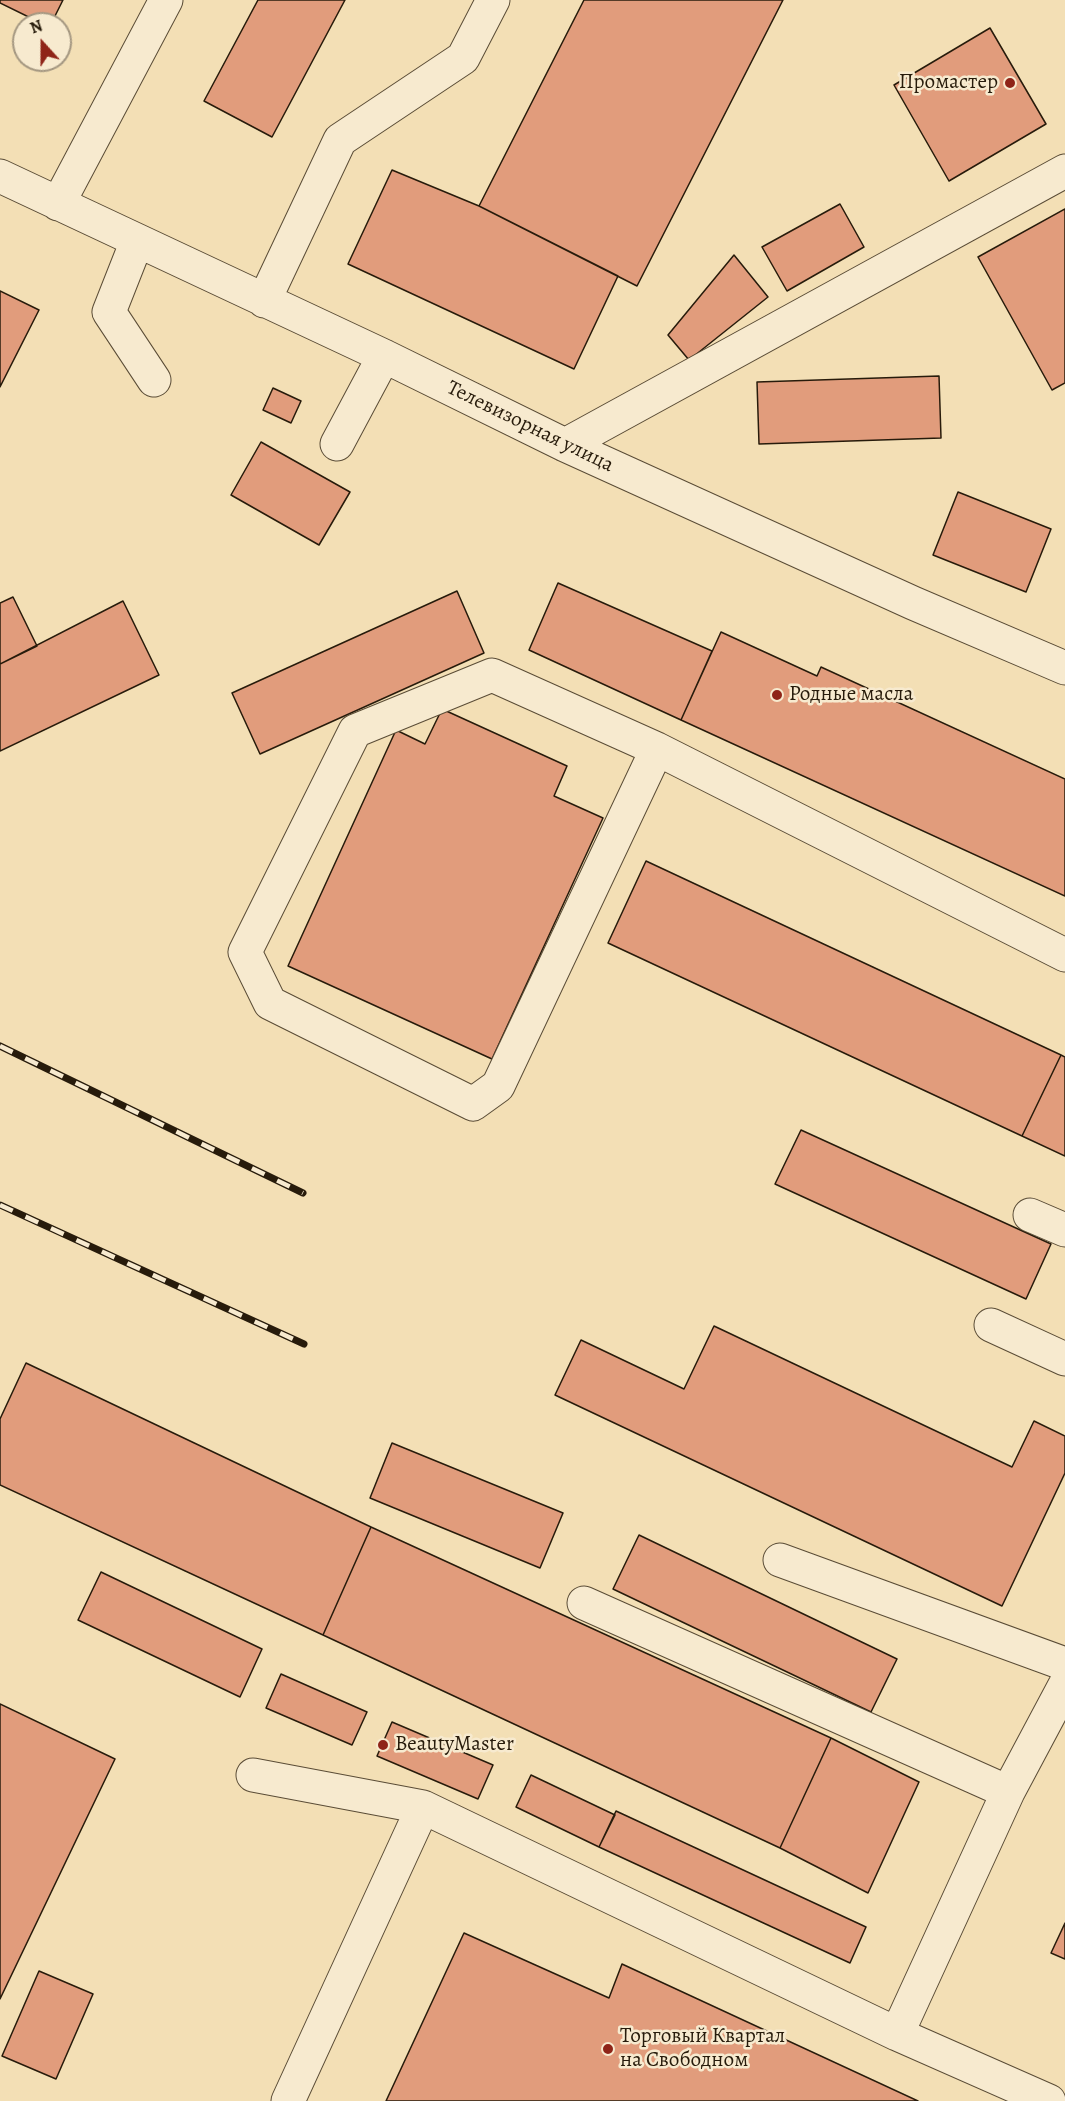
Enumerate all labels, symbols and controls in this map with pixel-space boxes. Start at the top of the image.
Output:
north arrow [12,12,72,72]
text: N [27,15,46,39]
place label: Промастер [899,70,998,96]
marker: Промастер [1003,76,1017,90]
street label: Телевизорная улица [442,376,618,478]
place label: Родные масла [789,682,913,708]
marker: Родные масла [770,688,784,702]
place label: BeautyMaster [395,1732,514,1758]
marker: BeautyMaster [376,1738,390,1752]
place label: Торговый Квартал на Свободном [620,2024,785,2074]
marker: Торговый Квартал на Свободном [601,2042,615,2056]

